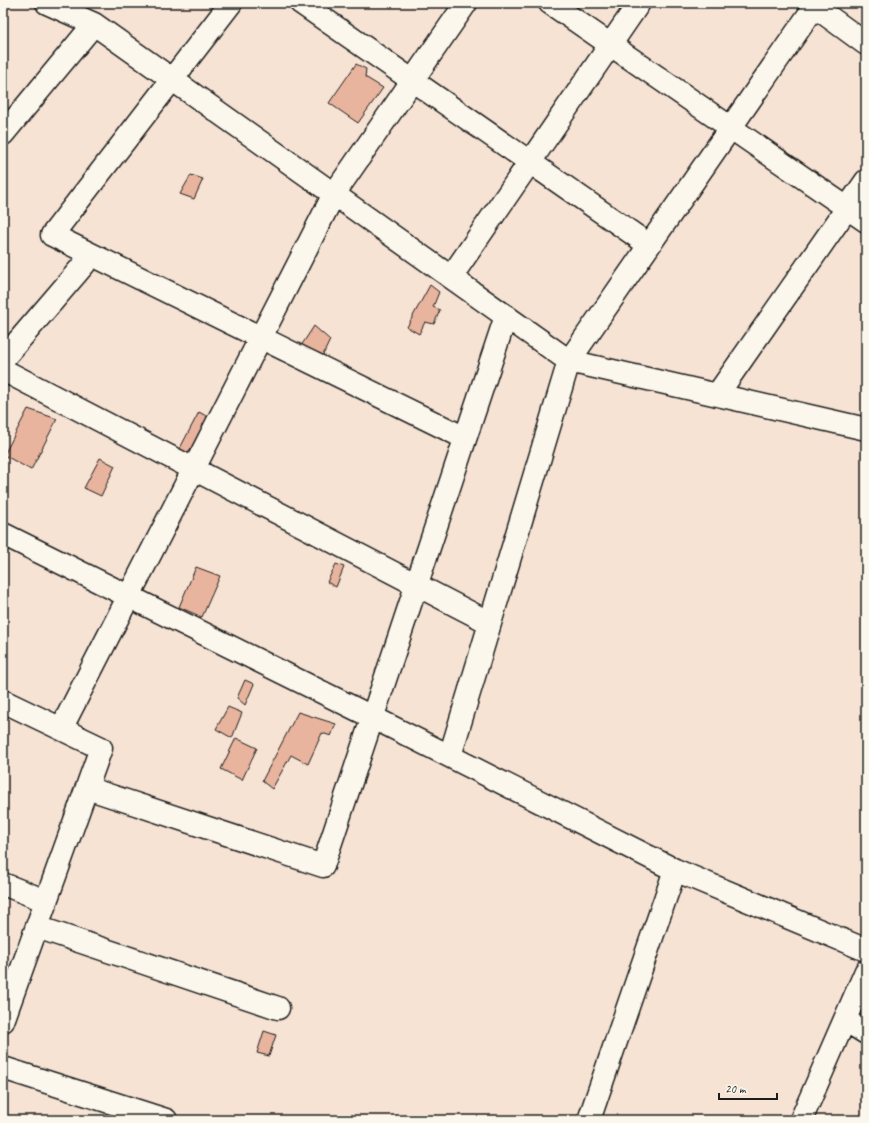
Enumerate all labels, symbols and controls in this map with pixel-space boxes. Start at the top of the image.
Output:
scale bar [719,1075,777,1101]
text: 20 m [725,1081,747,1097]

